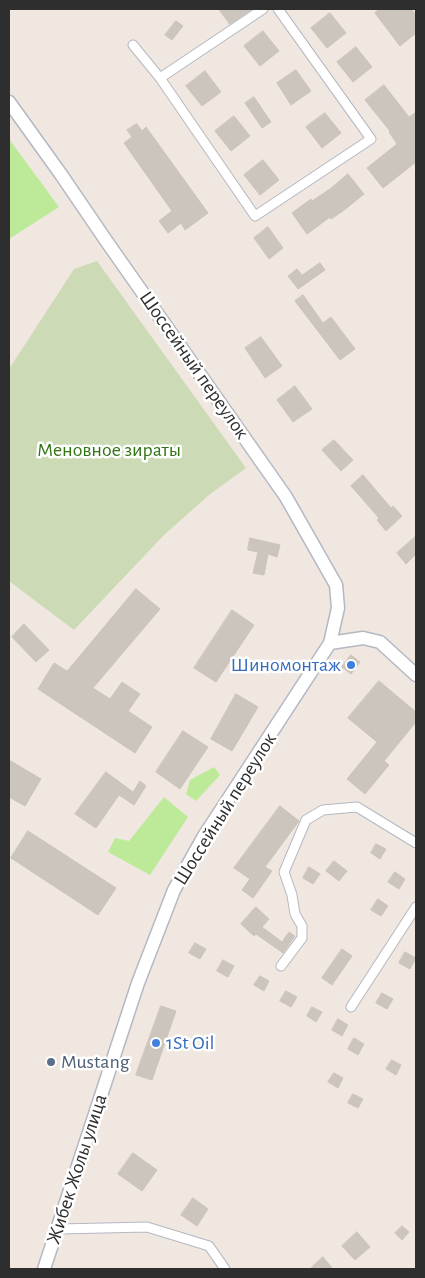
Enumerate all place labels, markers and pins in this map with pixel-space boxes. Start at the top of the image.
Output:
place label: Шиномонтаж [231,653,341,677]
marker: Шиномонтаж [345,659,357,671]
place label: 1St Oil [166,1031,214,1055]
marker: 1St Oil [150,1037,162,1049]
place label: Mustang [61,1050,129,1074]
marker: Mustang [45,1056,57,1068]

